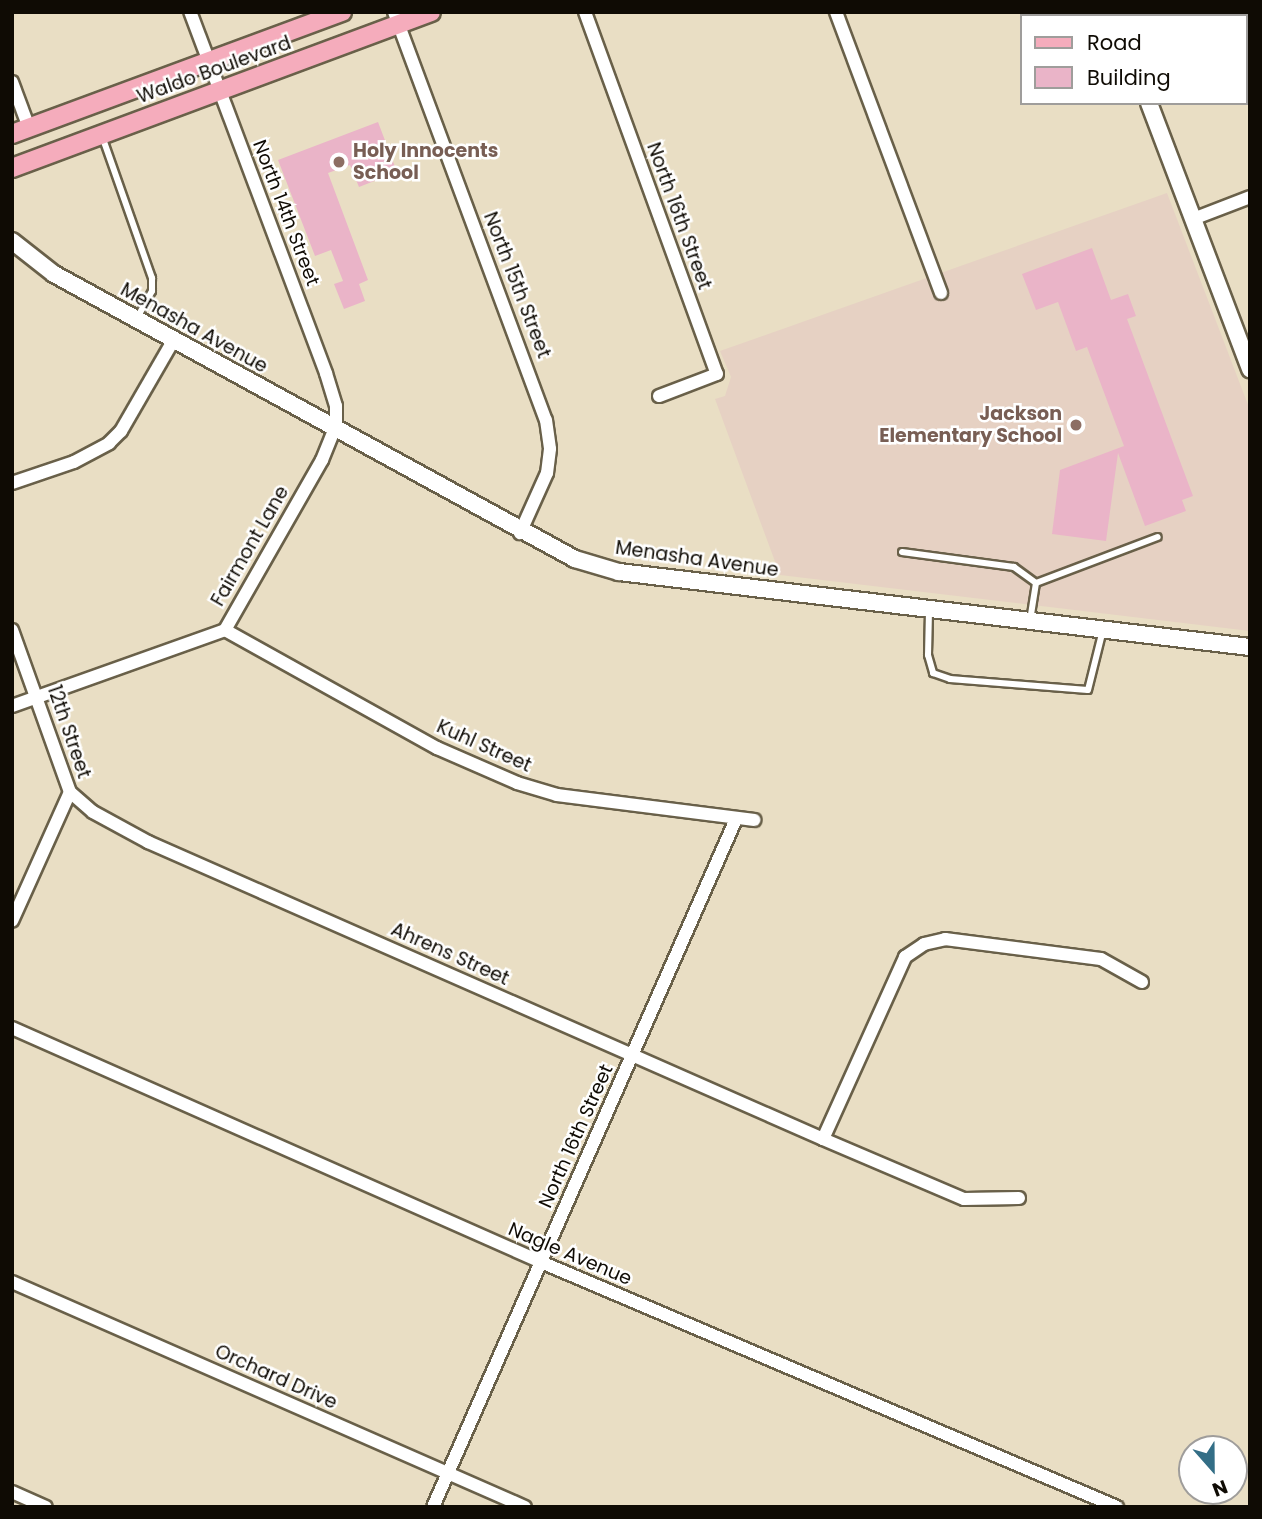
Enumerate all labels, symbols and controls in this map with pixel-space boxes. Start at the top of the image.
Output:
legend [1020,14,1248,105]
text: Road [1087,28,1142,57]
street label: Waldo Boulevard [134,32,294,108]
text: Building [1087,63,1171,92]
street label: North 14th Street [248,137,324,289]
street label: North 16th Street [642,139,716,293]
place label: Holy Innocents School [353,140,498,184]
marker: Holy Innocents School [331,154,347,170]
street label: North 15th Street [479,209,555,361]
street label: Menasha Avenue [117,278,271,378]
place label: Jackson Elementary School [879,403,1062,447]
marker: Jackson Elementary School [1068,417,1084,433]
street label: Fairmont Lane [206,482,294,610]
street label: Menasha Avenue [614,536,780,582]
street label: 12th Street [42,683,96,781]
street label: Kuhl Street [433,715,535,777]
street label: Ahrens Street [388,918,512,990]
street label: North 16th Street [534,1061,618,1211]
street label: Nagle Avenue [505,1218,635,1290]
street label: Orchard Drive [211,1340,341,1414]
north arrow [1178,1435,1248,1505]
text: N [1208,1473,1232,1503]

